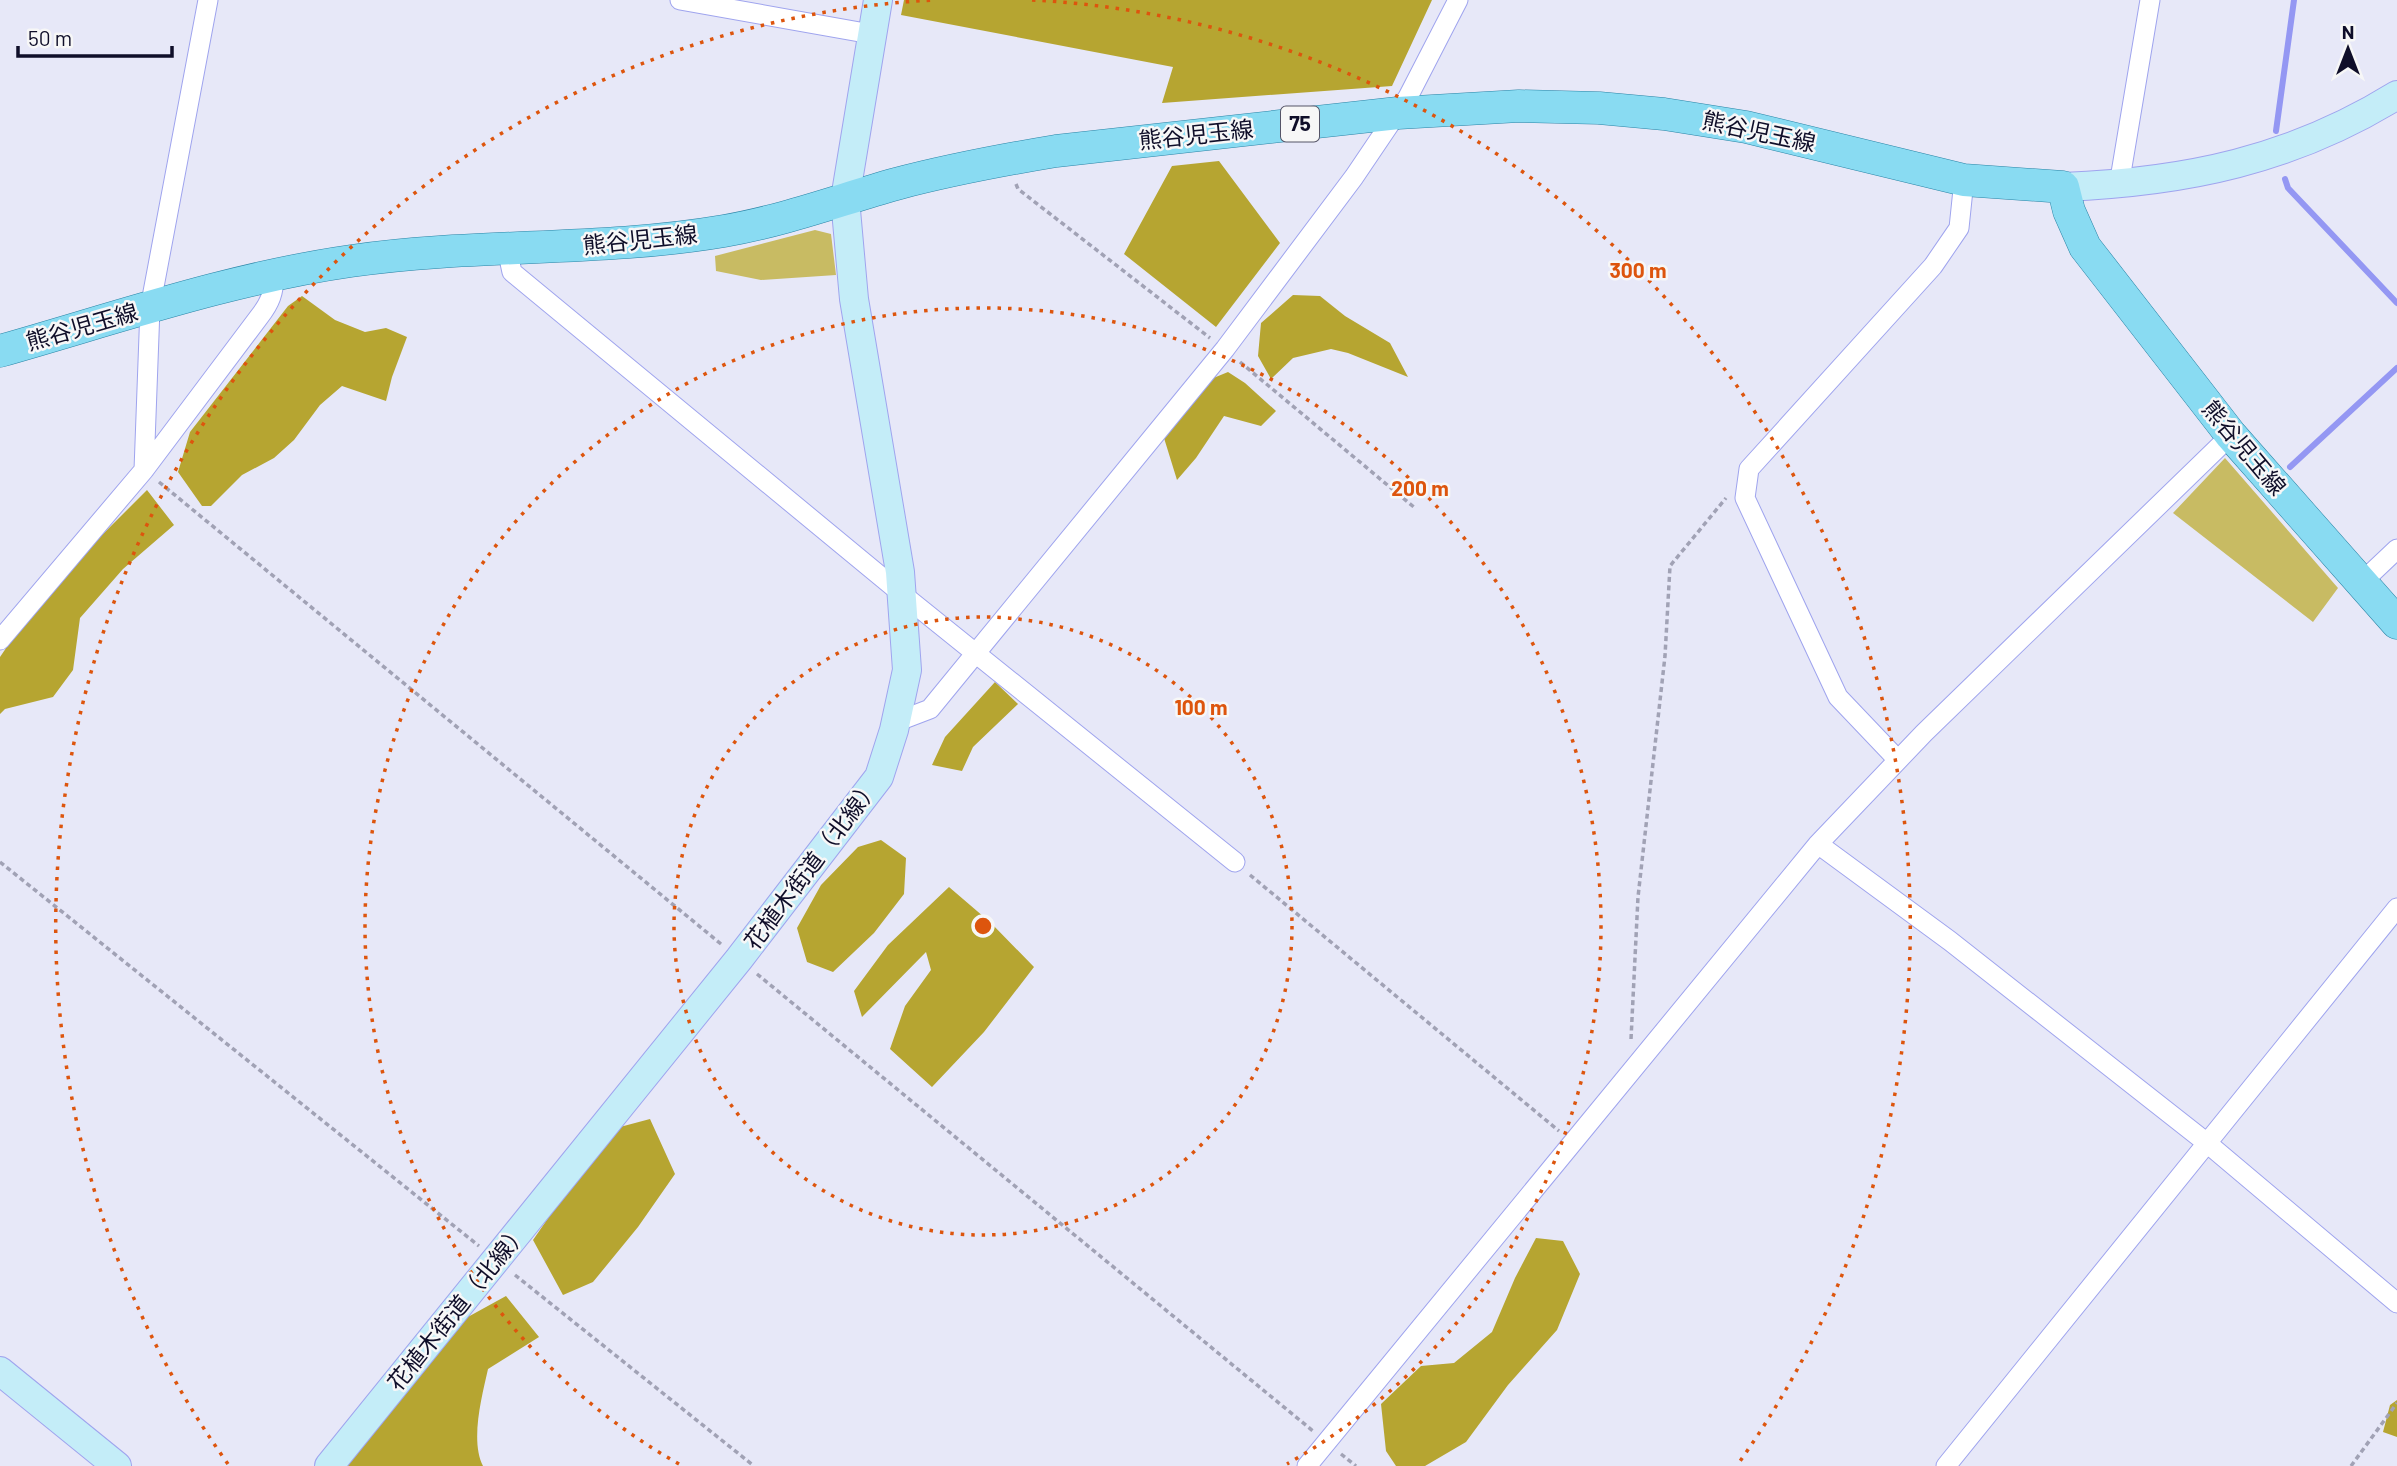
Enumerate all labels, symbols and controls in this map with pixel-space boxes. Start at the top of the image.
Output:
scale bar [18,14,172,58]
north arrow [2313,14,2383,84]
text: N [2342,20,2354,43]
text: 50 m [28,25,72,50]
street label: 熊谷児玉線 [1700,105,1818,157]
road number: 75 [1281,106,1319,142]
street label: 熊谷児玉線 [1137,114,1255,154]
street label: 熊谷児玉線 [581,219,699,259]
text: 300 m [1609,257,1667,282]
street label: 熊谷児玉線 [23,297,141,355]
street label: 熊谷児玉線 [2197,394,2292,500]
text: 200 m [1391,475,1449,500]
text: 100 m [1174,694,1228,719]
street label: 花植木街道（北線） [738,772,885,954]
centre of rings [971,914,995,938]
street label: 花植木街道（北線） [381,1217,533,1396]

